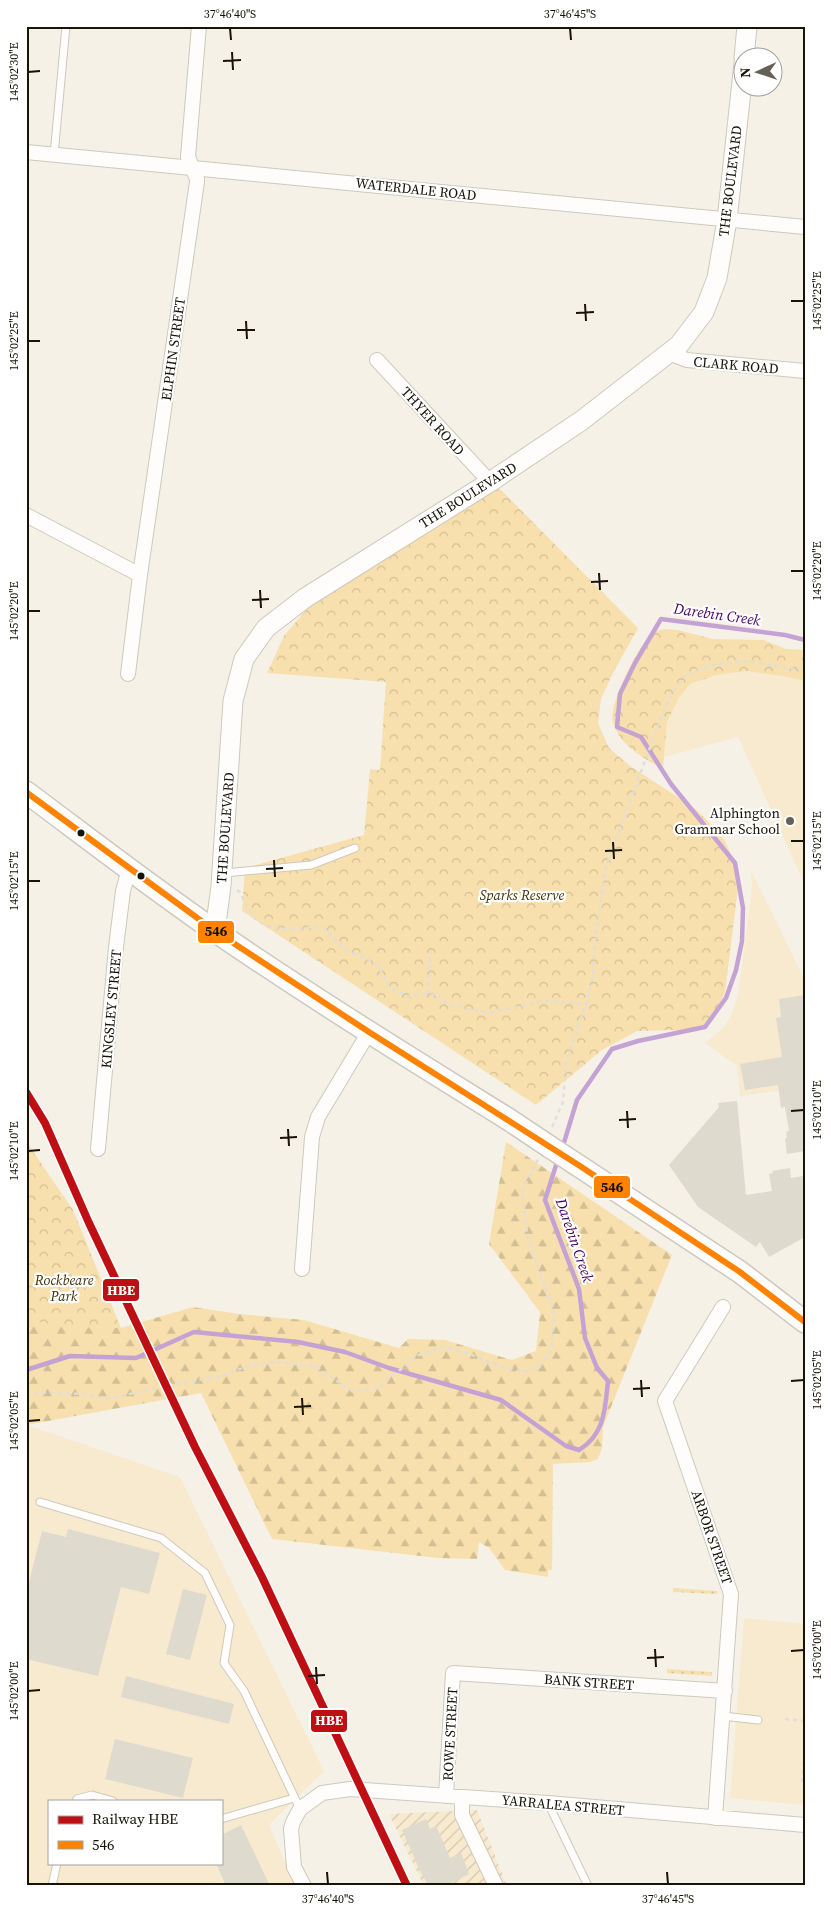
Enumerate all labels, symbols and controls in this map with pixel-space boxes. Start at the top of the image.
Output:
text: 37°46'40"S [204,6,256,22]
text: 37°46'45"S [544,6,596,22]
text: 145°02'30"E [6,42,22,102]
north arrow [734,48,784,98]
text: N [735,67,755,78]
street label: THE BOULEVARD [713,124,747,238]
street label: WATERDALE ROAD [354,173,478,205]
text: 145°02'25"E [809,271,825,331]
street label: ELPHIN STREET [156,295,190,402]
text: 145°02'25"E [6,311,22,371]
street label: CLARK ROAD [693,351,779,379]
street label: THYER ROAD [397,382,469,460]
street label: THE BOULEVARD [415,457,521,533]
text: 145°02'20"E [809,541,825,601]
text: 145°02'20"E [6,581,22,641]
water label: Darebin Creek [671,597,763,631]
street label: THE BOULEVARD [211,772,239,884]
place label: Alphington Grammar School [674,803,781,839]
text: 145°02'15"E [809,811,825,871]
marker: Alphington Grammar School [784,815,796,827]
unlabelled marker [76,828,86,838]
text: 145°02'15"E [6,851,22,911]
unlabelled marker [136,871,146,881]
park label: Sparks Reserve [480,885,565,905]
line badge: 546 [197,920,235,944]
text: 546 [205,921,228,941]
street label: KINGSLEY STREET [96,948,126,1069]
text: 145°02'10"E [809,1080,825,1140]
text: 145°02'10"E [6,1121,22,1181]
line badge: 546 [593,1175,631,1199]
text: 546 [601,1177,624,1197]
water label: Darebin Creek [550,1194,599,1286]
park label: Rockbeare Park [34,1270,94,1306]
line badge: HBE [102,1278,140,1302]
text: HBE [107,1280,135,1300]
text: 145°02'05"E [809,1350,825,1410]
text: 145°02'05"E [6,1391,22,1451]
street label: ARBOR STREET [686,1487,738,1587]
text: 145°02'00"E [809,1620,825,1680]
text: 145°02'00"E [6,1661,22,1721]
street label: BANK STREET [543,1669,635,1695]
street label: ROWE STREET [438,1686,462,1781]
line badge: HBE [310,1709,348,1733]
text: HBE [315,1710,343,1730]
street label: YARRALEA STREET [501,1790,626,1820]
legend [48,1800,222,1864]
text: Railway HBE [92,1808,178,1829]
text: 546 [92,1834,115,1855]
text: 37°46'40"S [302,1891,354,1907]
text: 37°46'45"S [642,1891,694,1907]

